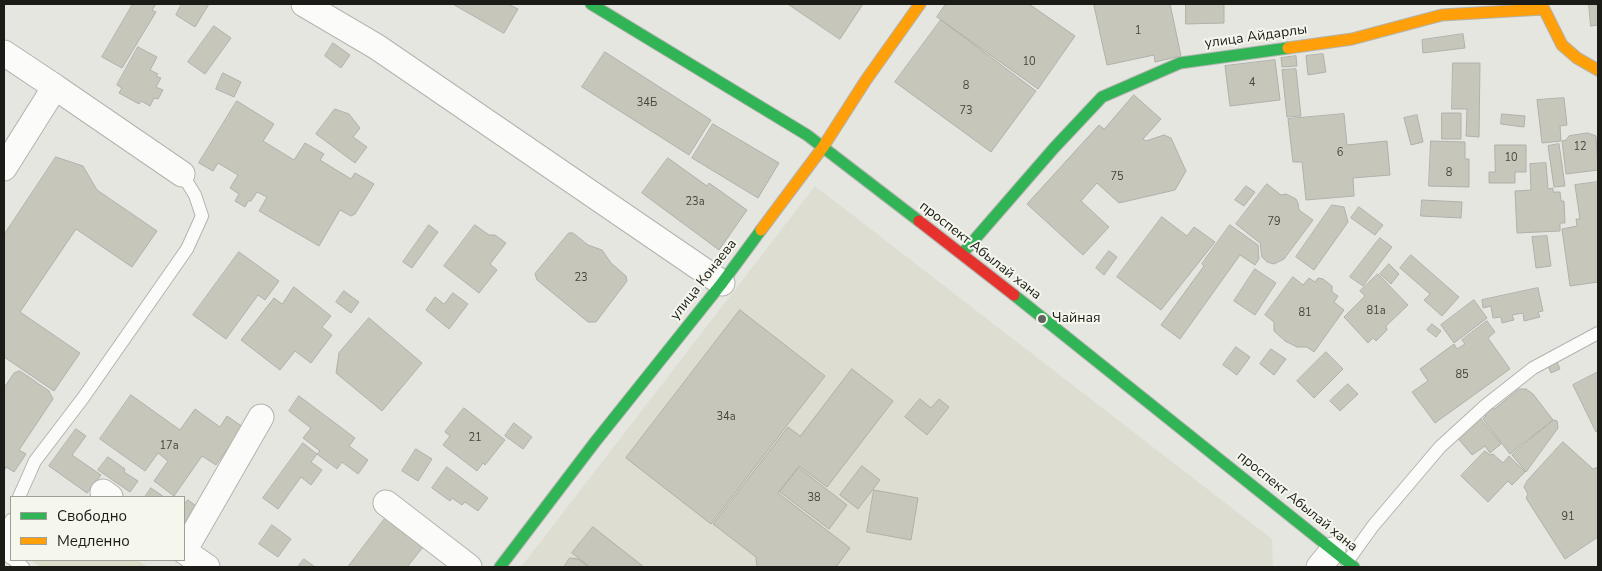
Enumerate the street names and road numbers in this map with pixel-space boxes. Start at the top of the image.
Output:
street label: улица Айдарлы [1204,21,1308,53]
street label: проспект Абылай хана [916,198,1044,304]
street label: улица Конаева [667,236,741,324]
street label: проспект Абылай хана [1233,448,1361,556]

